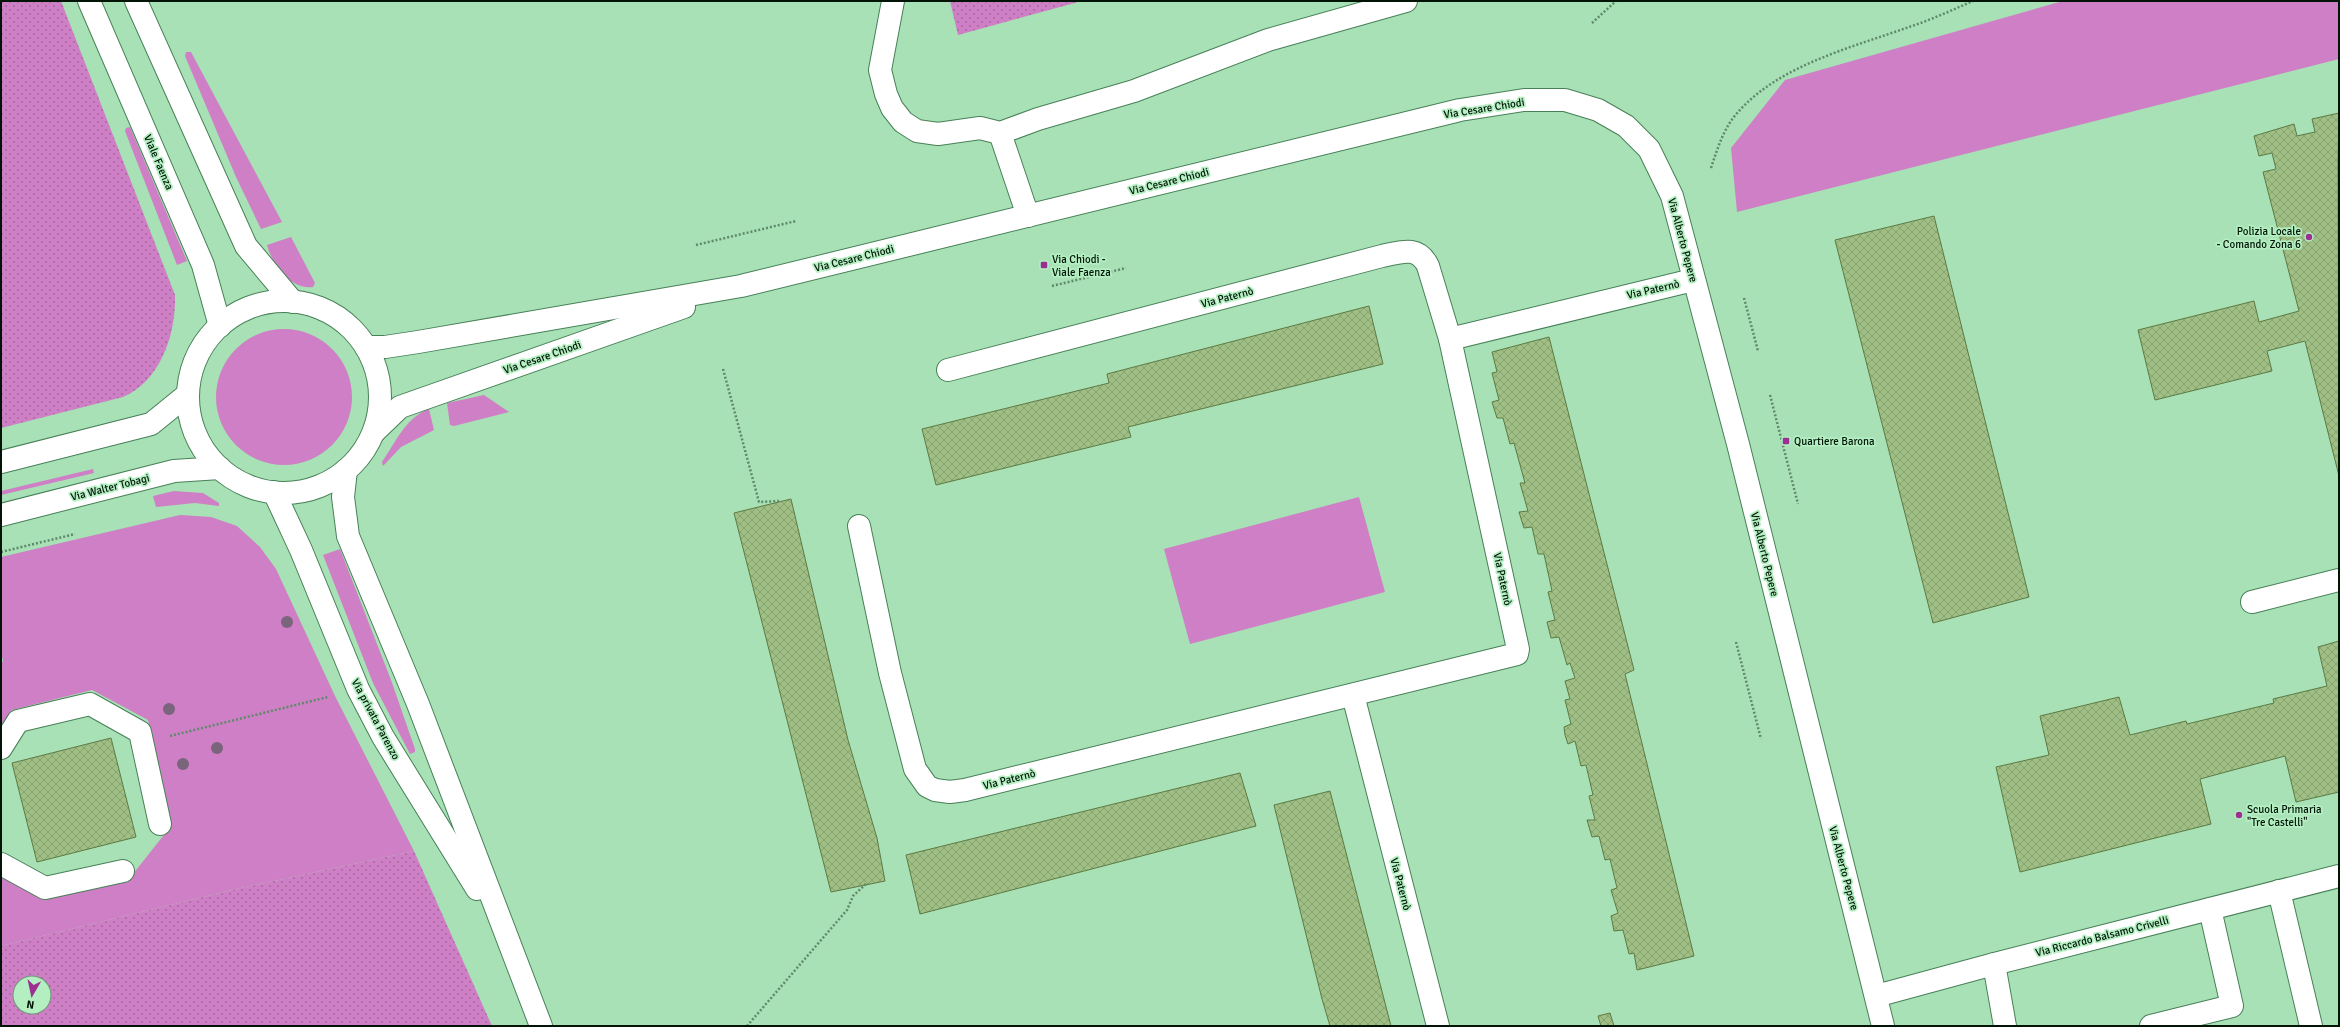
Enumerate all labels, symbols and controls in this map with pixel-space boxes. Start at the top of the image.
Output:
street label: Via Cesare Chiodi [1443,96,1525,121]
street label: Viale Faenza [141,133,176,192]
street label: Via Cesare Chiodi [1128,165,1210,198]
street label: Via Alberto Pepere [1665,197,1700,284]
place label: Polizia Locale - Comando Zona 6 [2217,225,2301,251]
marker: Polizia Locale - Comando Zona 6 [2304,232,2314,242]
street label: Via Cesare Chiodi [813,242,895,275]
place label: Via Chiodi - Viale Faenza [1052,253,1111,279]
marker: Via Chiodi - Viale Faenza [1039,260,1049,270]
street label: Via Paternò [1625,277,1681,302]
street label: Via Paternò [1199,284,1255,311]
street label: Via Cesare Chiodi [501,338,583,377]
place label: Quartiere Barona [1794,435,1875,448]
marker: Quartiere Barona [1781,436,1791,446]
street label: Via Walter Tobagi [69,471,151,504]
street label: Via Alberto Pepere [1748,510,1781,598]
street label: Via Paternò [1491,551,1515,607]
street label: Via privata Parenzo [349,676,403,762]
street label: Via Paternò [981,767,1037,792]
place label: Scuola Primaria "Tre Castelli" [2247,803,2322,829]
marker: Scuola Primaria "Tre Castelli" [2234,810,2244,820]
street label: Via Alberto Pepere [1826,825,1861,912]
street label: Via Paternò [1387,856,1414,912]
street label: Via Riccardo Balsamo Crivelli [2034,914,2170,959]
north arrow [12,975,52,1015]
text: N [26,997,35,1011]

